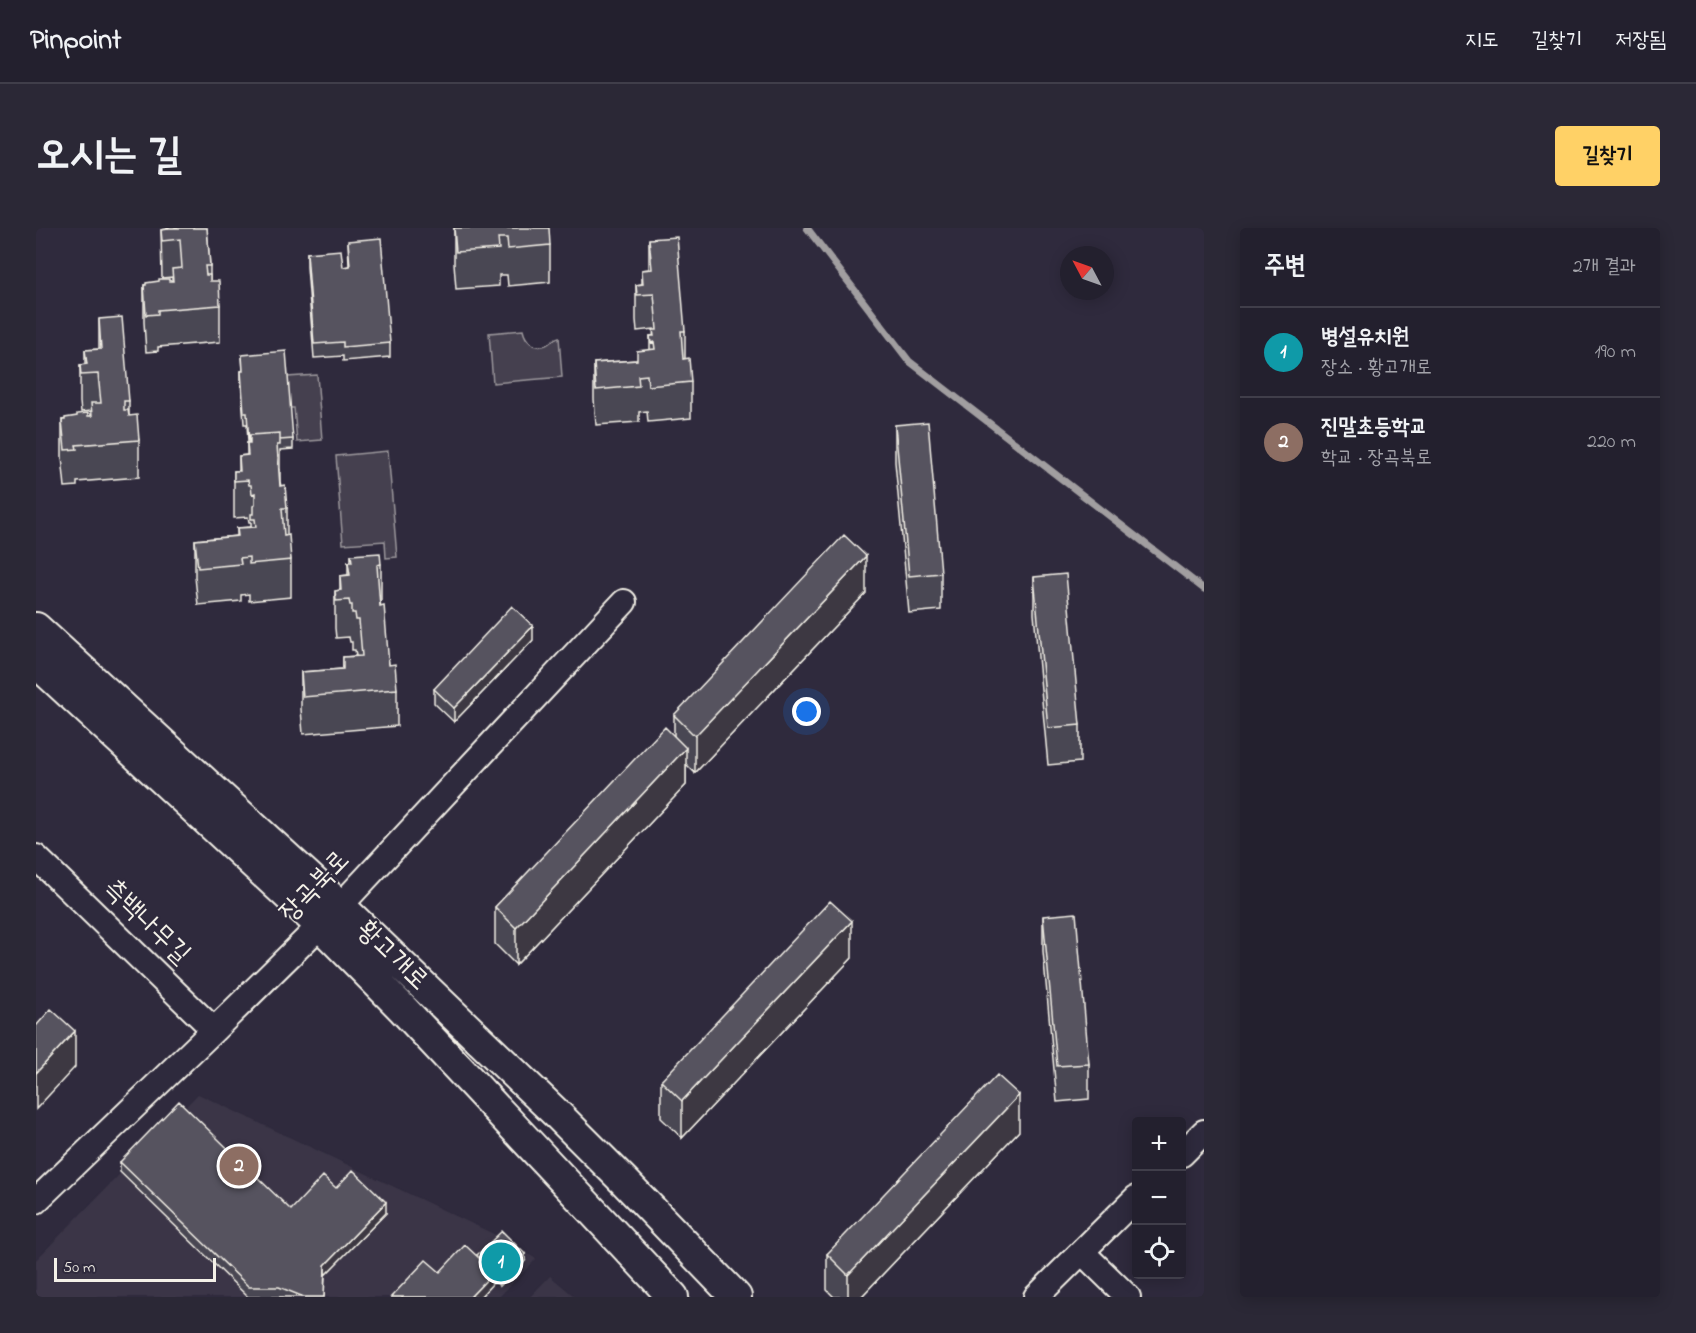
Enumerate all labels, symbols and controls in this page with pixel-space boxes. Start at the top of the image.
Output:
text: Pinpoint [30,21,121,62]
text: 지도 [1465,26,1499,56]
text: 길찾기 [1532,26,1582,56]
text: 저장됨 [1615,26,1666,56]
text: 오시는 길 [36,126,182,187]
button: 길찾기 [1555,126,1660,186]
north arrow [1060,246,1114,300]
text: 주변 [1264,248,1306,286]
text: 2개 결과 [1573,253,1636,282]
text: 병설유치원 [1321,322,1410,354]
text: 1 [1280,338,1287,367]
text: 190 m [1594,338,1636,367]
text: 장소 · 황고개로 [1321,354,1432,383]
text: 진말초등학교 [1321,412,1427,444]
text: 2 [1279,428,1288,457]
text: 220 m [1587,428,1636,457]
text: 학교 · 장곡북로 [1321,444,1432,473]
your location [792,697,821,726]
street label: 장곡북로 [271,842,359,932]
street label: 측백나무길 [93,870,199,974]
street label: 황고개로 [347,912,437,1000]
map controls [1132,1117,1186,1279]
button: + [1132,1117,1186,1171]
pin: 2 [220,1144,258,1188]
button: − [1132,1171,1186,1225]
button: locate [1132,1225,1186,1279]
pin: 1 [482,1240,520,1284]
scale bar [54,1255,216,1282]
text: 50 m [63,1256,95,1280]

